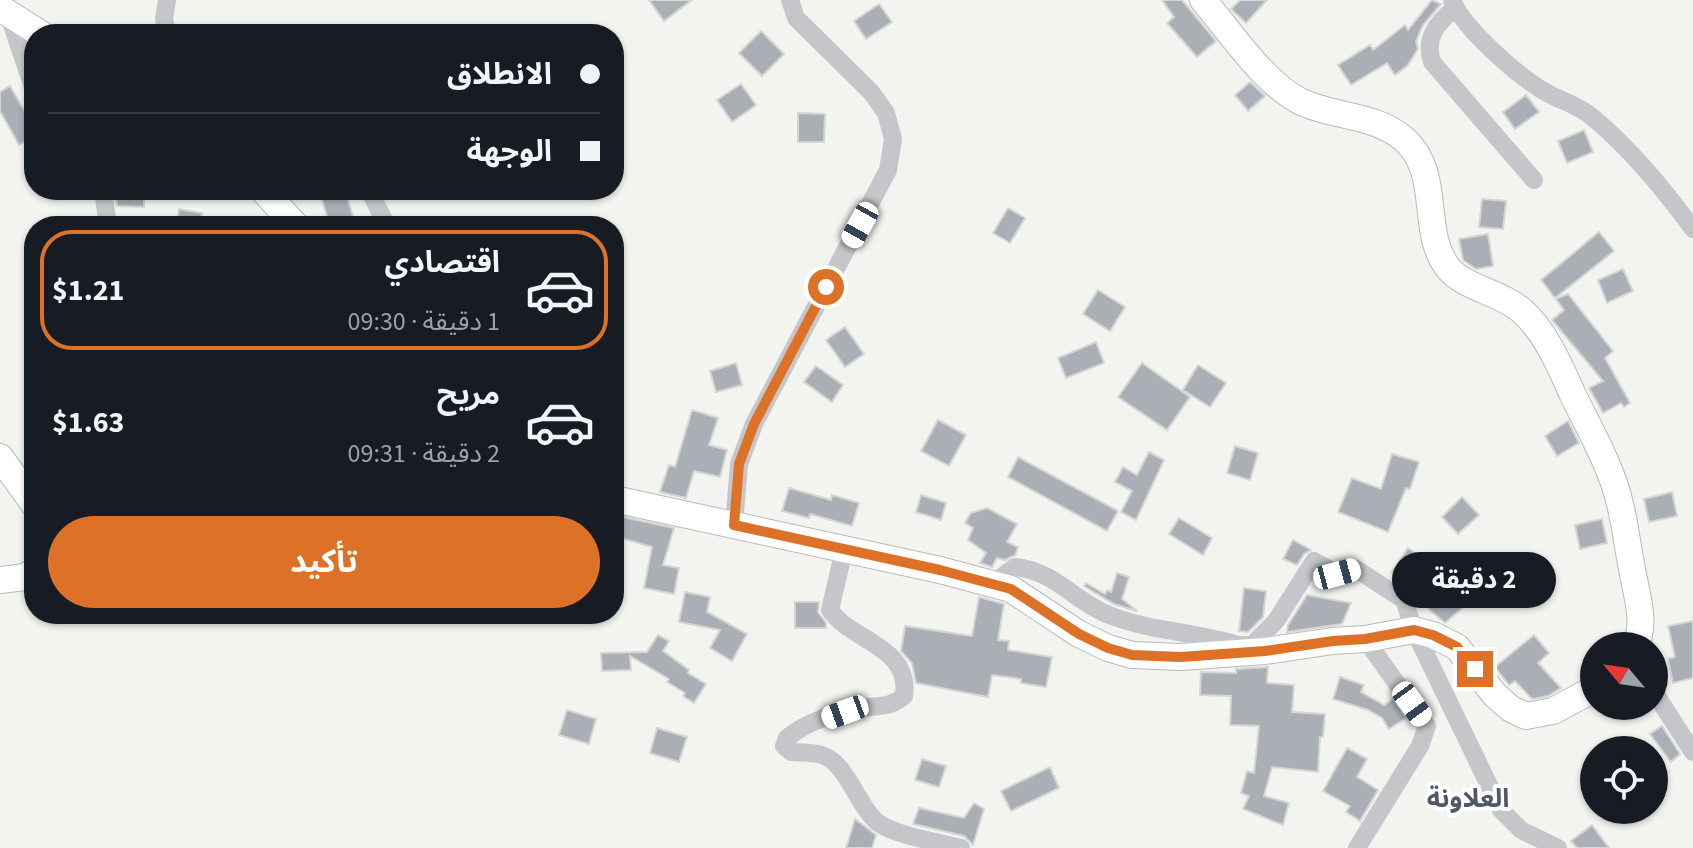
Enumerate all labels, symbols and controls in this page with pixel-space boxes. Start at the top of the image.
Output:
text: الانطلاق [447,53,552,96]
text: الوجهة [467,130,552,173]
car [838,198,882,252]
text: اقتصادي [385,241,500,284]
icon: car [524,254,596,326]
text: $1.21 [52,269,124,312]
route start [808,269,844,305]
text: 1 دقيقة · 09:30 [348,303,500,340]
text: مريح [437,373,500,416]
icon: car [524,386,596,458]
text: $1.63 [52,401,124,444]
text: 2 دقيقة · 09:31 [348,435,500,472]
button: تأكيد [48,516,600,608]
callout: 2 دقيقة [1393,553,1557,609]
car [1311,556,1363,592]
text: 2 دقيقة [1432,561,1516,598]
north arrow [1580,632,1668,720]
map controls [1580,632,1668,824]
route end [1457,651,1493,687]
car [1388,678,1436,730]
car [818,693,872,731]
button: locate [1580,736,1668,824]
district label: العلاونة [1427,780,1509,817]

